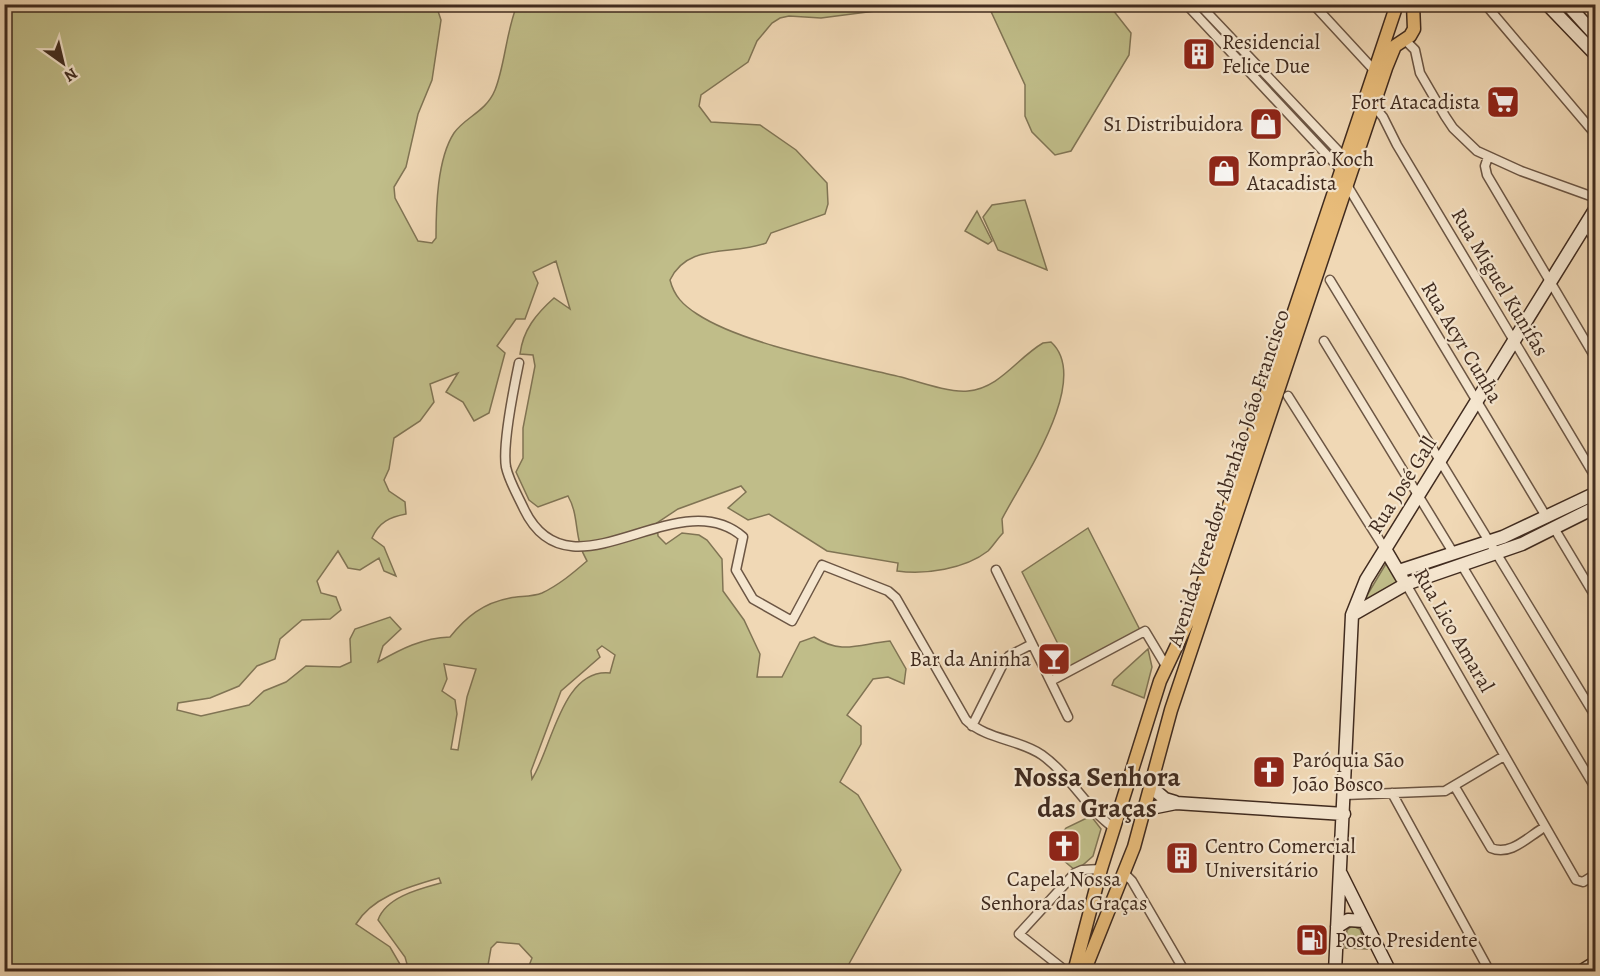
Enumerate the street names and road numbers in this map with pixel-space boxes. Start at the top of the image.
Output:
street label: Rua Miguel Kunifas [1445,203,1555,361]
street label: Rua Acyr Cunha [1415,276,1509,408]
street label: Avenida Vereador Abrahão João Francisco [1160,306,1296,651]
street label: Rua José Gall [1361,431,1443,539]
street label: Rua Lico Amaral [1407,563,1501,697]

